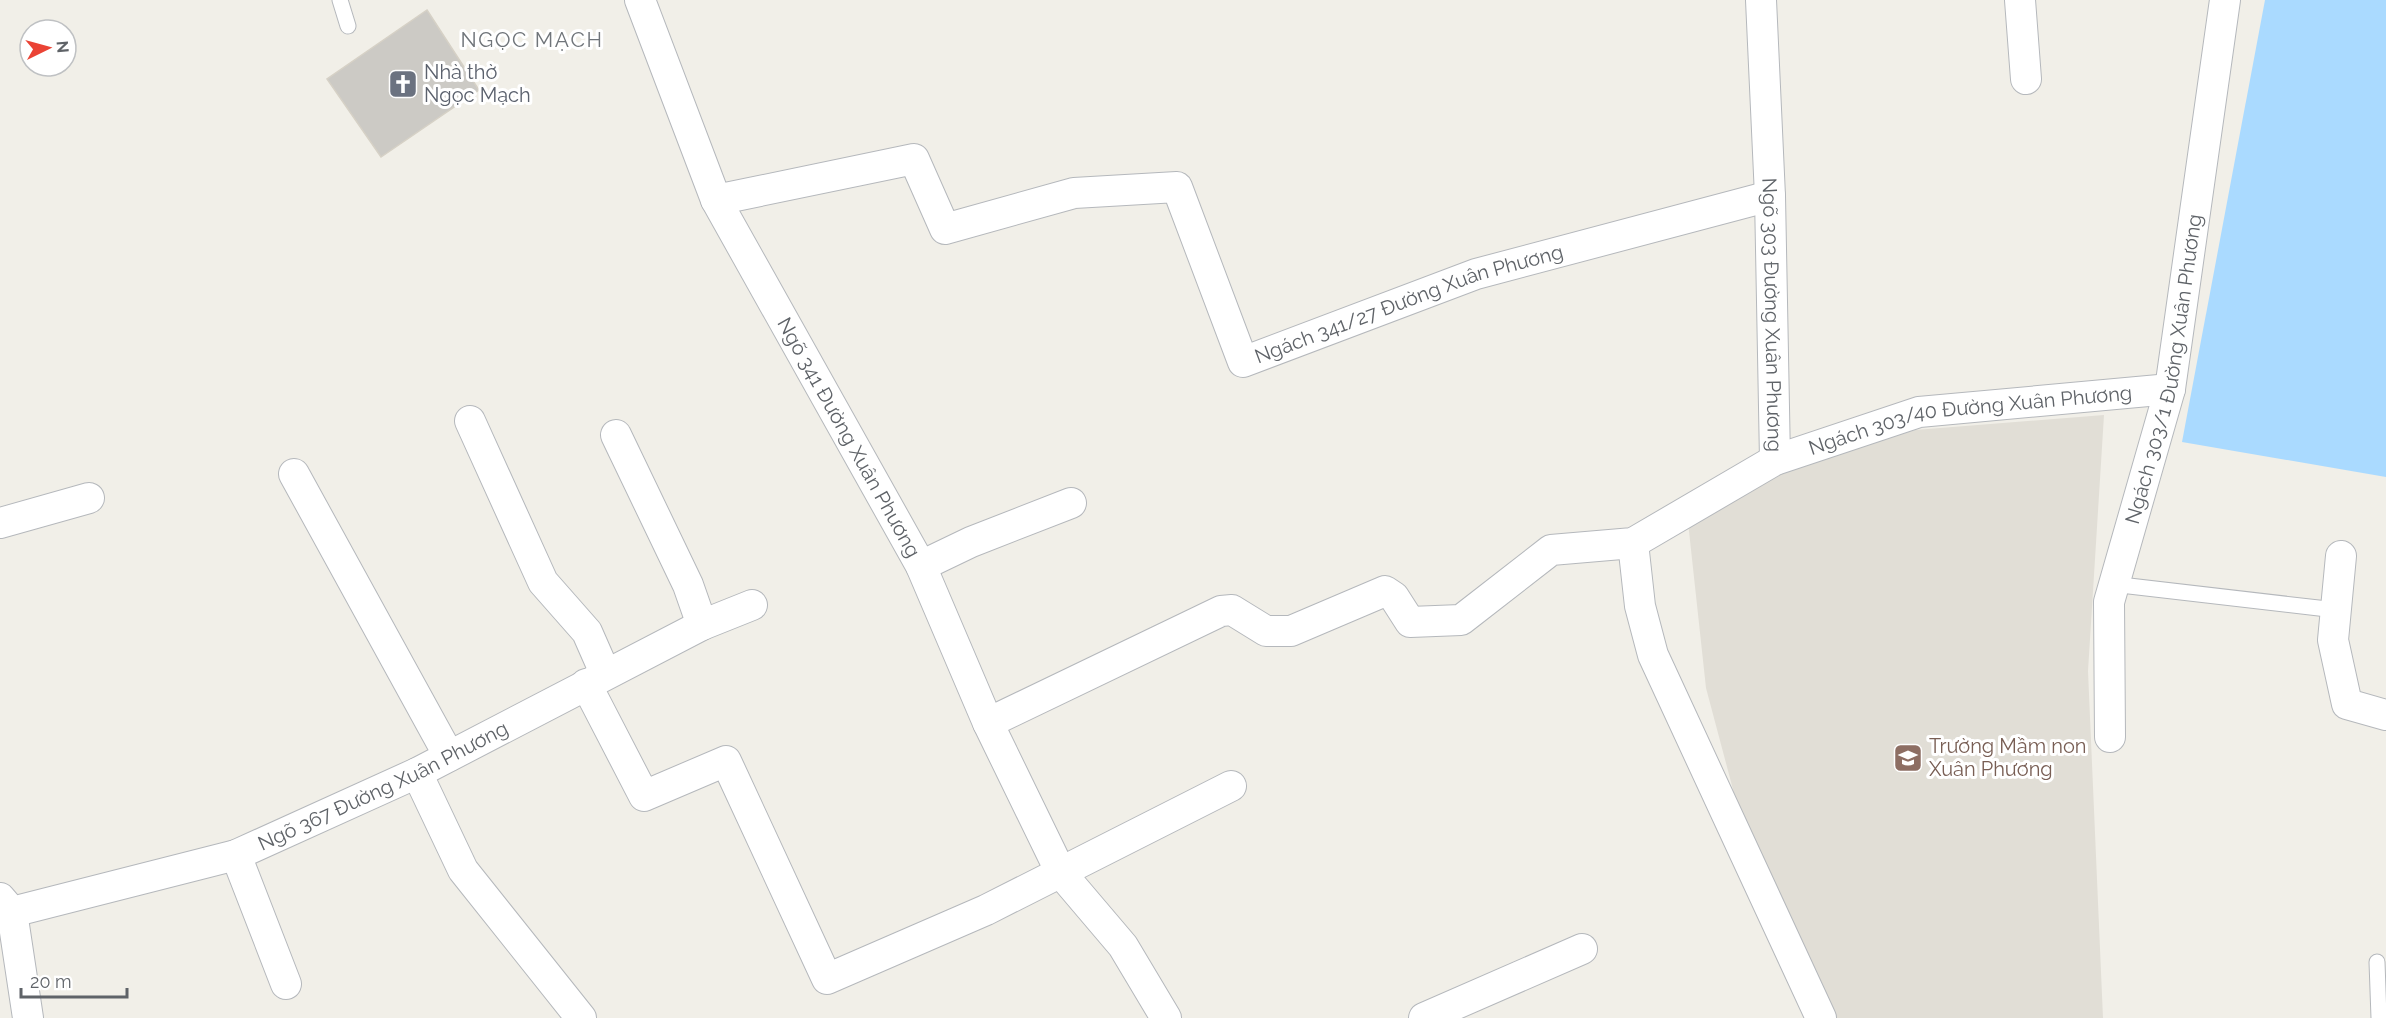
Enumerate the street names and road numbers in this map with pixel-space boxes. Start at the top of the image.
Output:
street label: Ngõ 303 Đường Xuân Phương [1757,177,1787,452]
street label: Ngách 303/1 Đường Xuân Phương [2120,213,2207,527]
street label: Ngách 341/27 Đường Xuân Phương [1251,239,1566,368]
street label: Ngõ 341 Đường Xuân Phương [772,313,926,561]
street label: Ngách 303/40 Đường Xuân Phương [1806,381,2133,460]
street label: Ngõ 367 Đường Xuân Phương [254,716,512,855]

